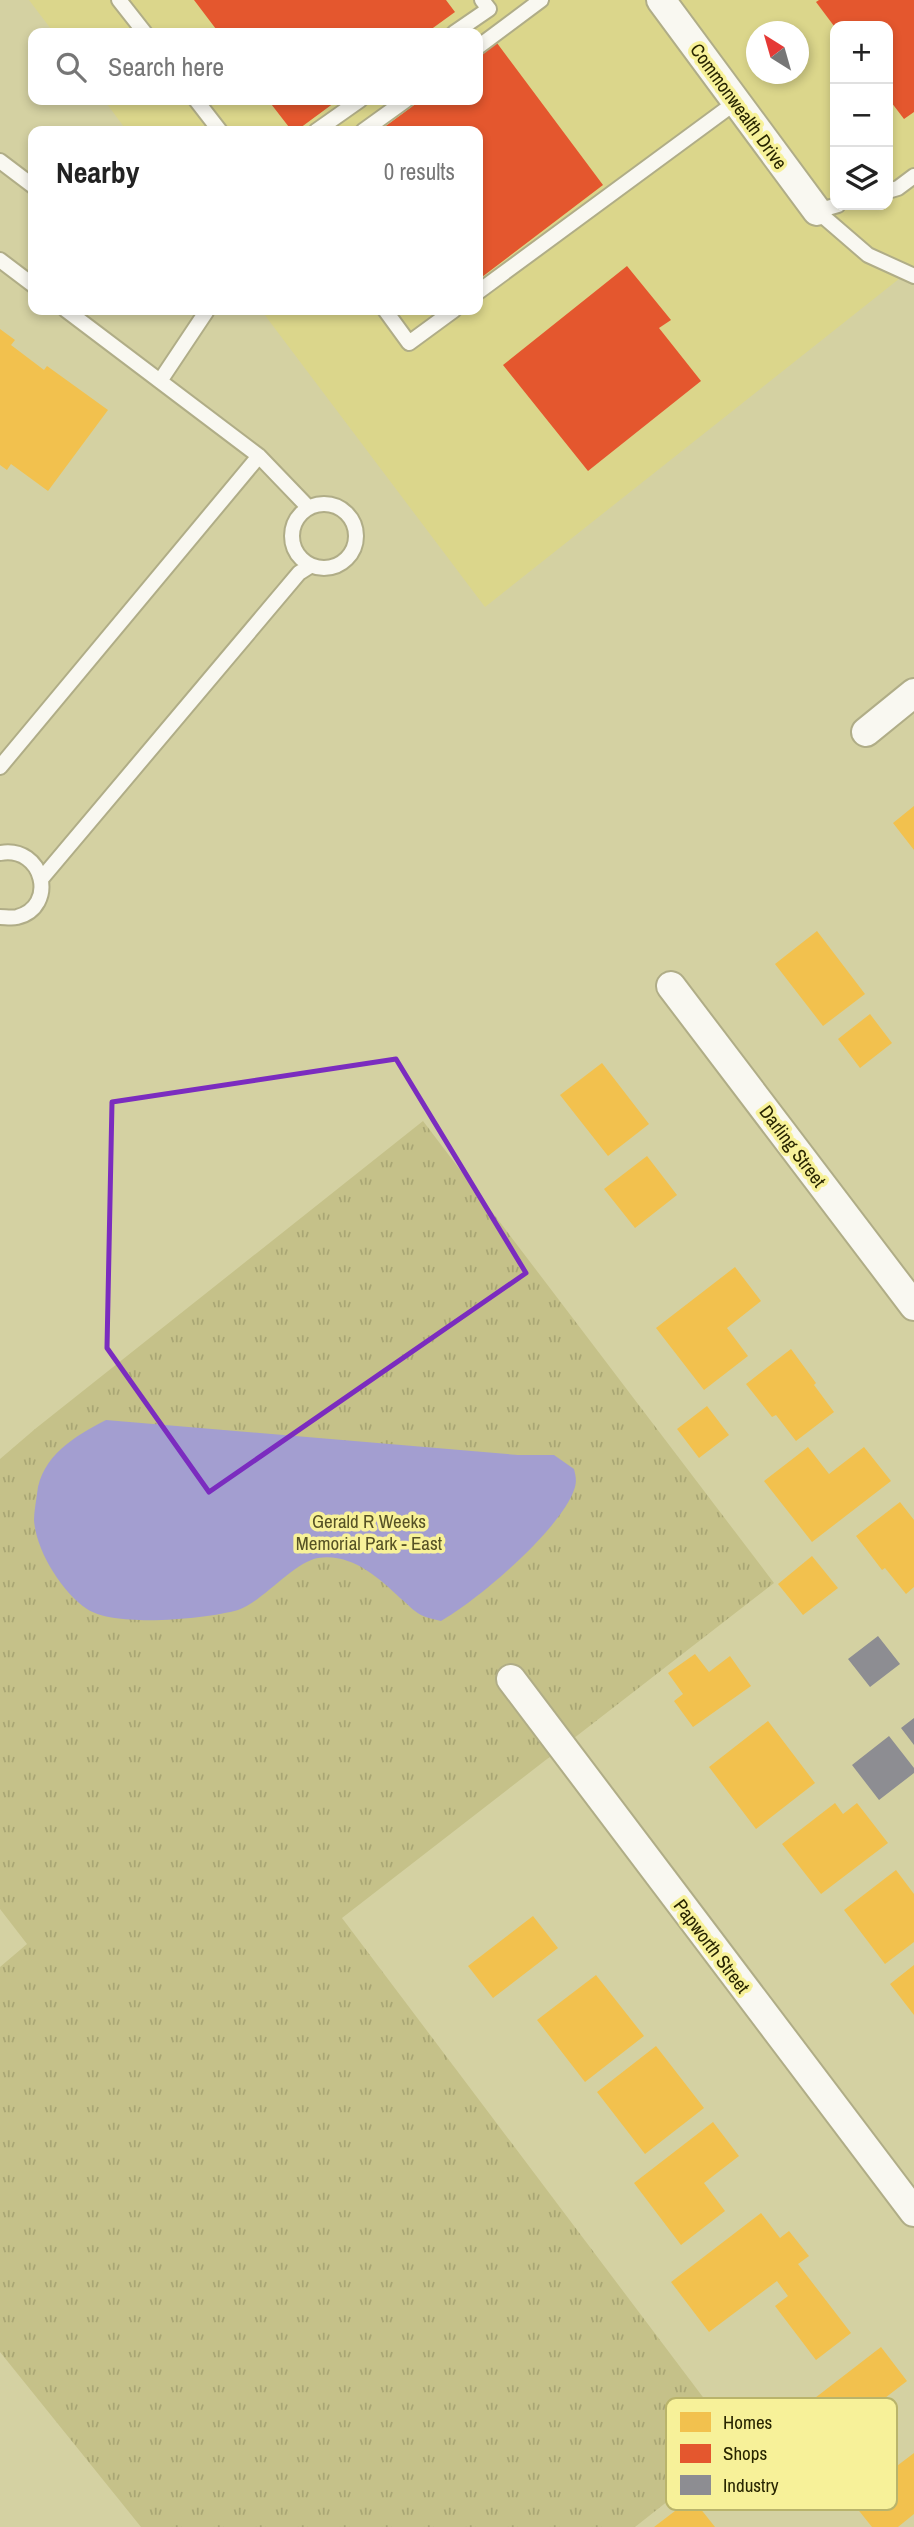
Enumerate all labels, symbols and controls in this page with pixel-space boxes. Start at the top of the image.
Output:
north arrow [746,21,809,84]
map controls [830,21,893,210]
button: + [830,21,893,84]
search box [28,28,483,105]
street label: Commonwealth Drive [684,38,794,174]
icon: search [52,48,90,86]
text: Search here [108,49,224,84]
button: − [830,84,893,147]
button: layers [830,147,893,210]
text: Nearby [56,152,139,192]
text: 0 results [384,156,455,187]
street label: Darling Street [754,1100,833,1193]
park label: Gerald R Weeks Memorial Park - East [296,1508,443,1556]
street label: Papworth Street [668,1894,756,1999]
legend [666,2398,897,2510]
text: Homes [723,2409,773,2435]
text: Shops [723,2440,767,2466]
text: Industry [723,2472,779,2498]

